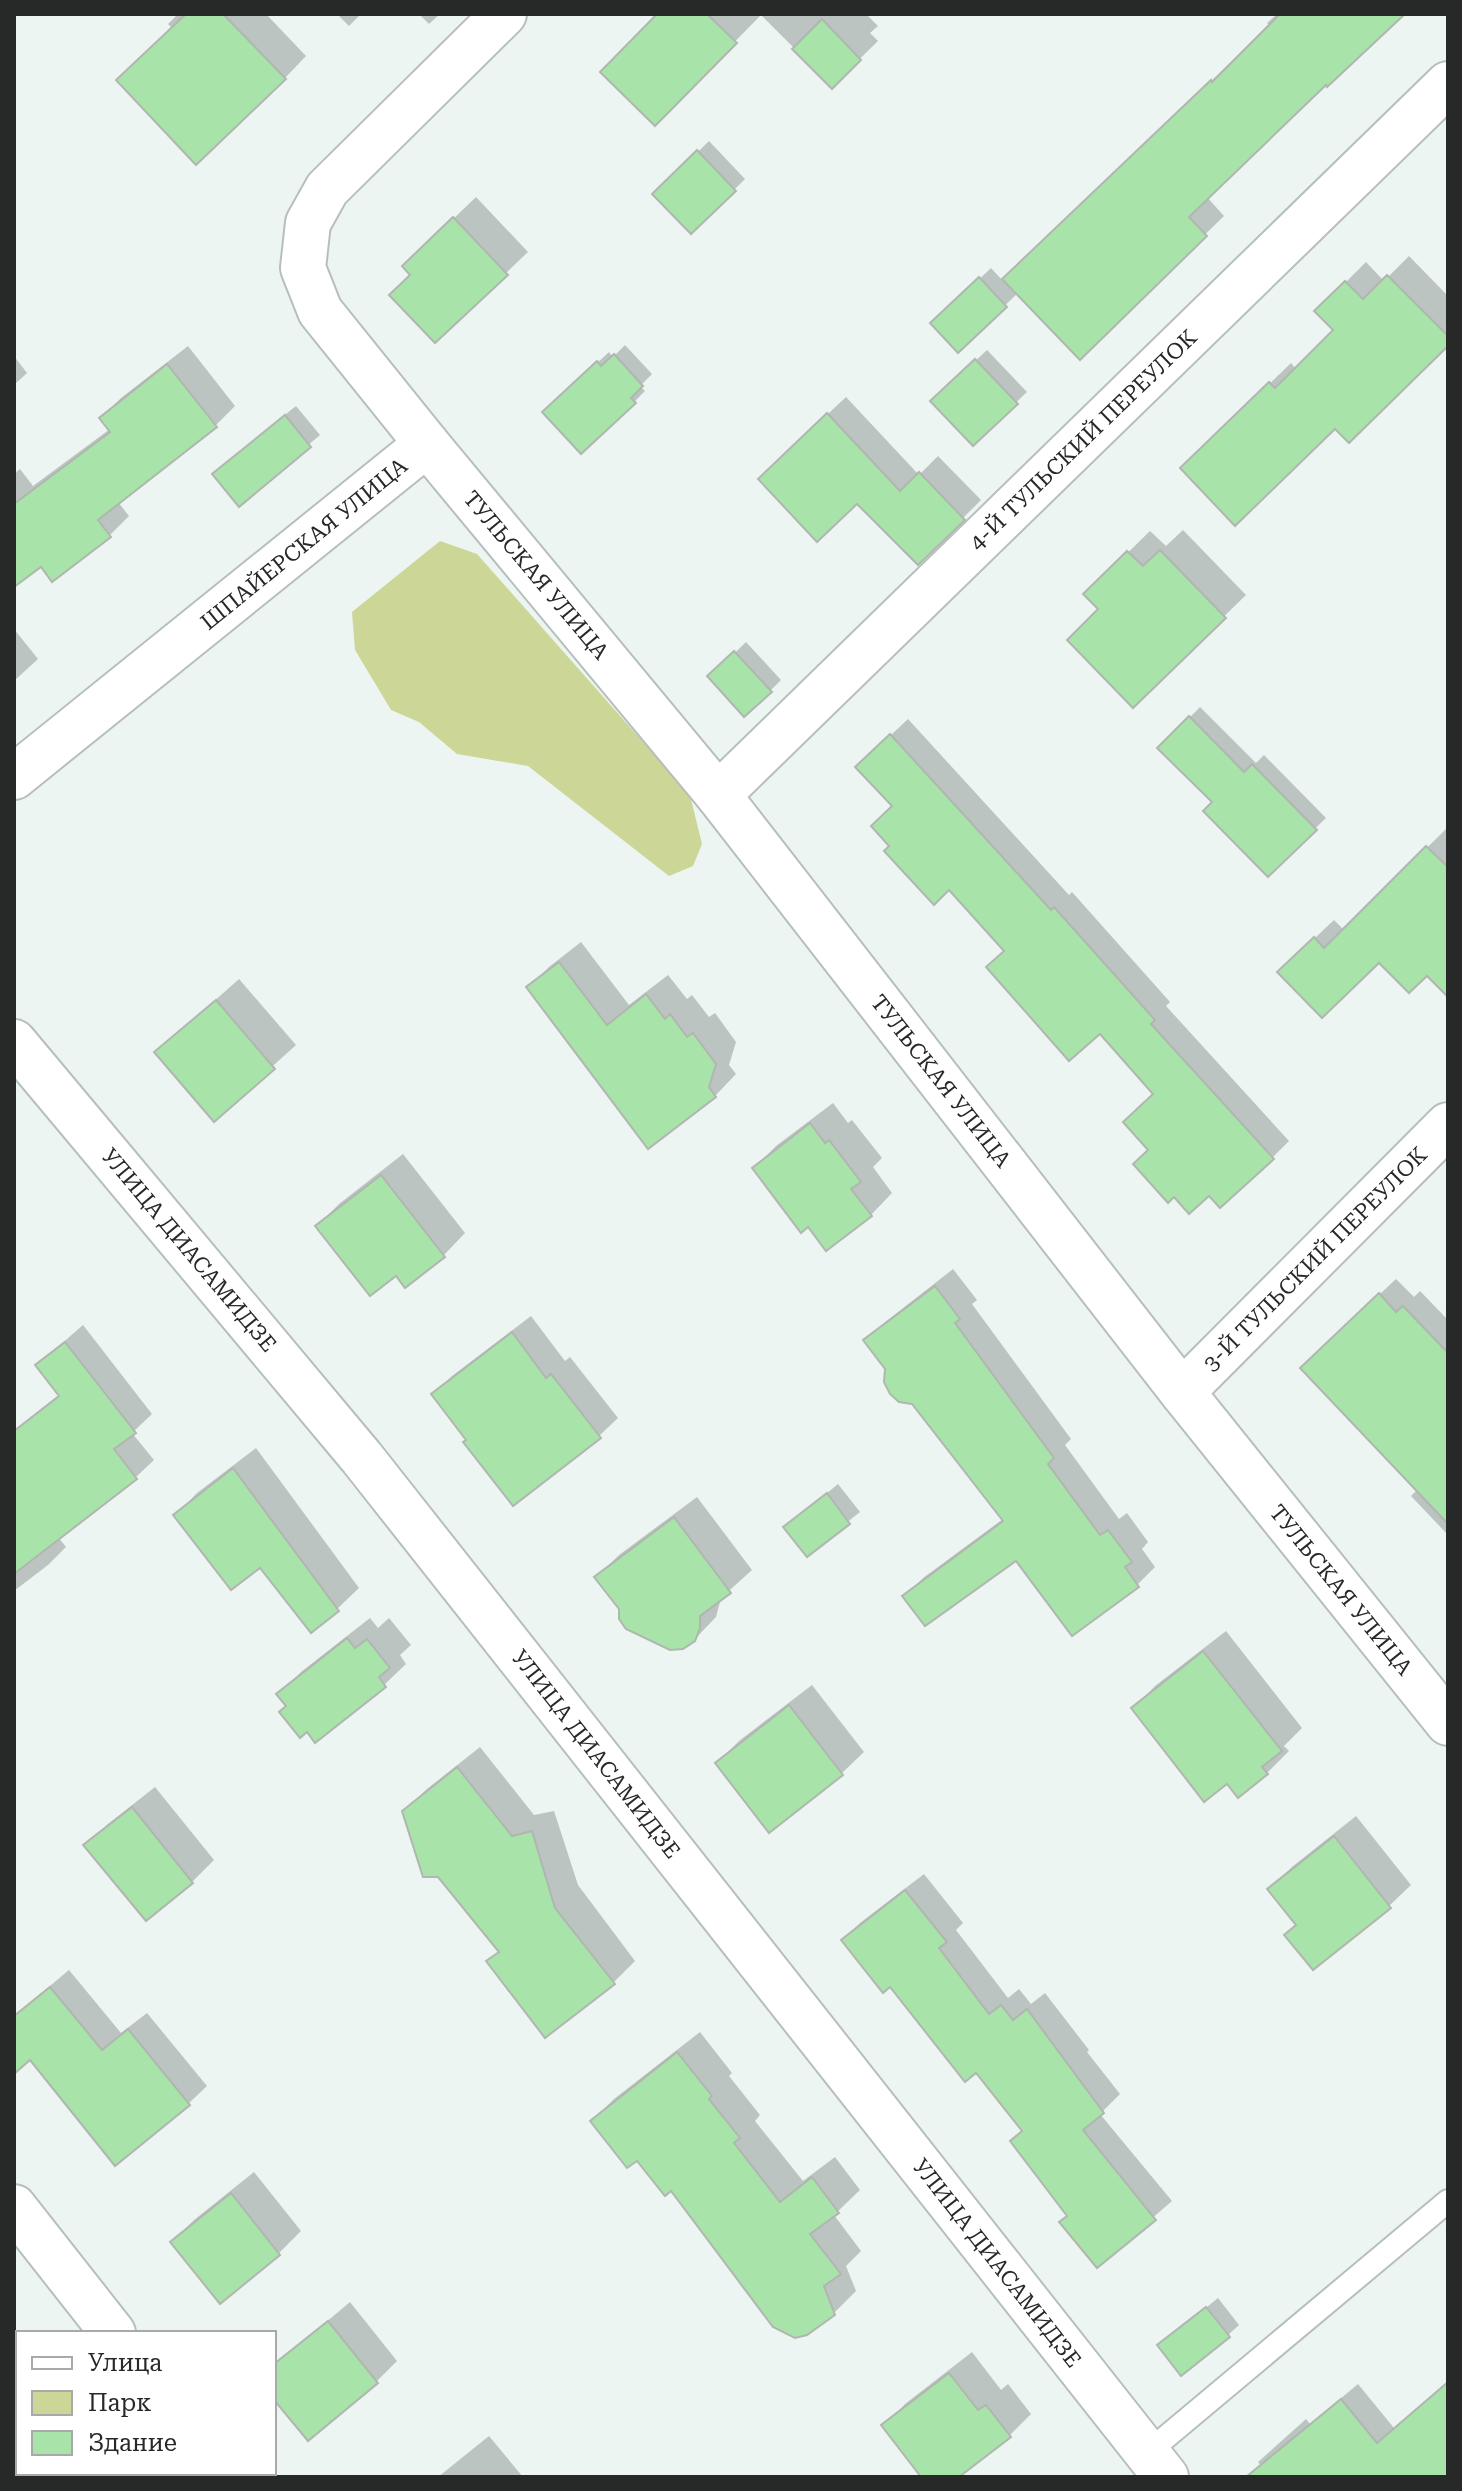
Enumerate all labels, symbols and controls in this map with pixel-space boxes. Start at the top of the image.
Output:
street label: 4-Й ТУЛЬСКИЙ ПЕРЕУЛОК [964,324,1202,555]
street label: ШПАЙЕРСКАЯ УЛИЦА [195,452,413,635]
street label: ТУЛЬСКАЯ УЛИЦА [458,486,614,665]
street label: ТУЛЬСКАЯ УЛИЦА [866,990,1016,1173]
street label: 3-Й ТУЛЬСКИЙ ПЕРЕУЛОК [1197,1141,1432,1376]
street label: УЛИЦА ДИАСАМИДЗЕ [97,1143,281,1357]
street label: ТУЛЬСКАЯ УЛИЦА [1265,1500,1418,1681]
street label: УЛИЦА ДИАСАМИДЗЕ [507,1645,685,1863]
street label: УЛИЦА ДИАСАМИДЗЕ [908,2154,1086,2372]
legend [16,2331,276,2475]
text: Улица [88,2349,162,2377]
text: Парк [88,2389,151,2417]
text: Здание [88,2429,177,2457]

